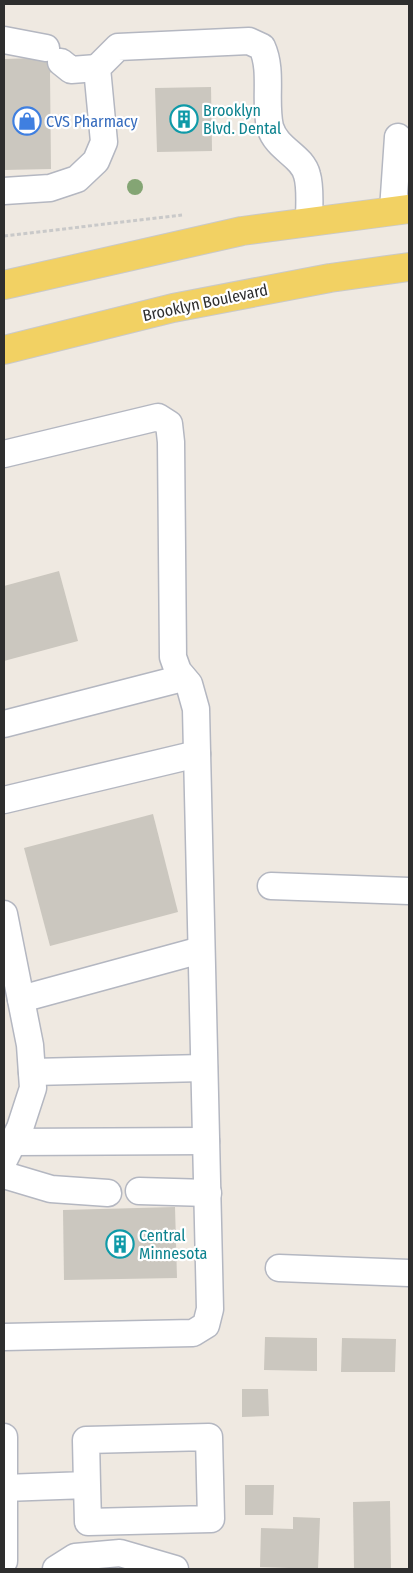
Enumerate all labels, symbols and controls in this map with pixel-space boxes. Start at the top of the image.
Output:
place label: Brooklyn Blvd. Dental [203,101,281,138]
building icon: Brooklyn Blvd. Dental [169,104,199,134]
shop icon: CVS Pharmacy [12,106,42,136]
place label: CVS Pharmacy [46,112,139,131]
street label: Brooklyn Boulevard [141,280,269,325]
place label: Central Minnesota [139,1226,208,1263]
building icon: Central Minnesota [105,1229,135,1259]

